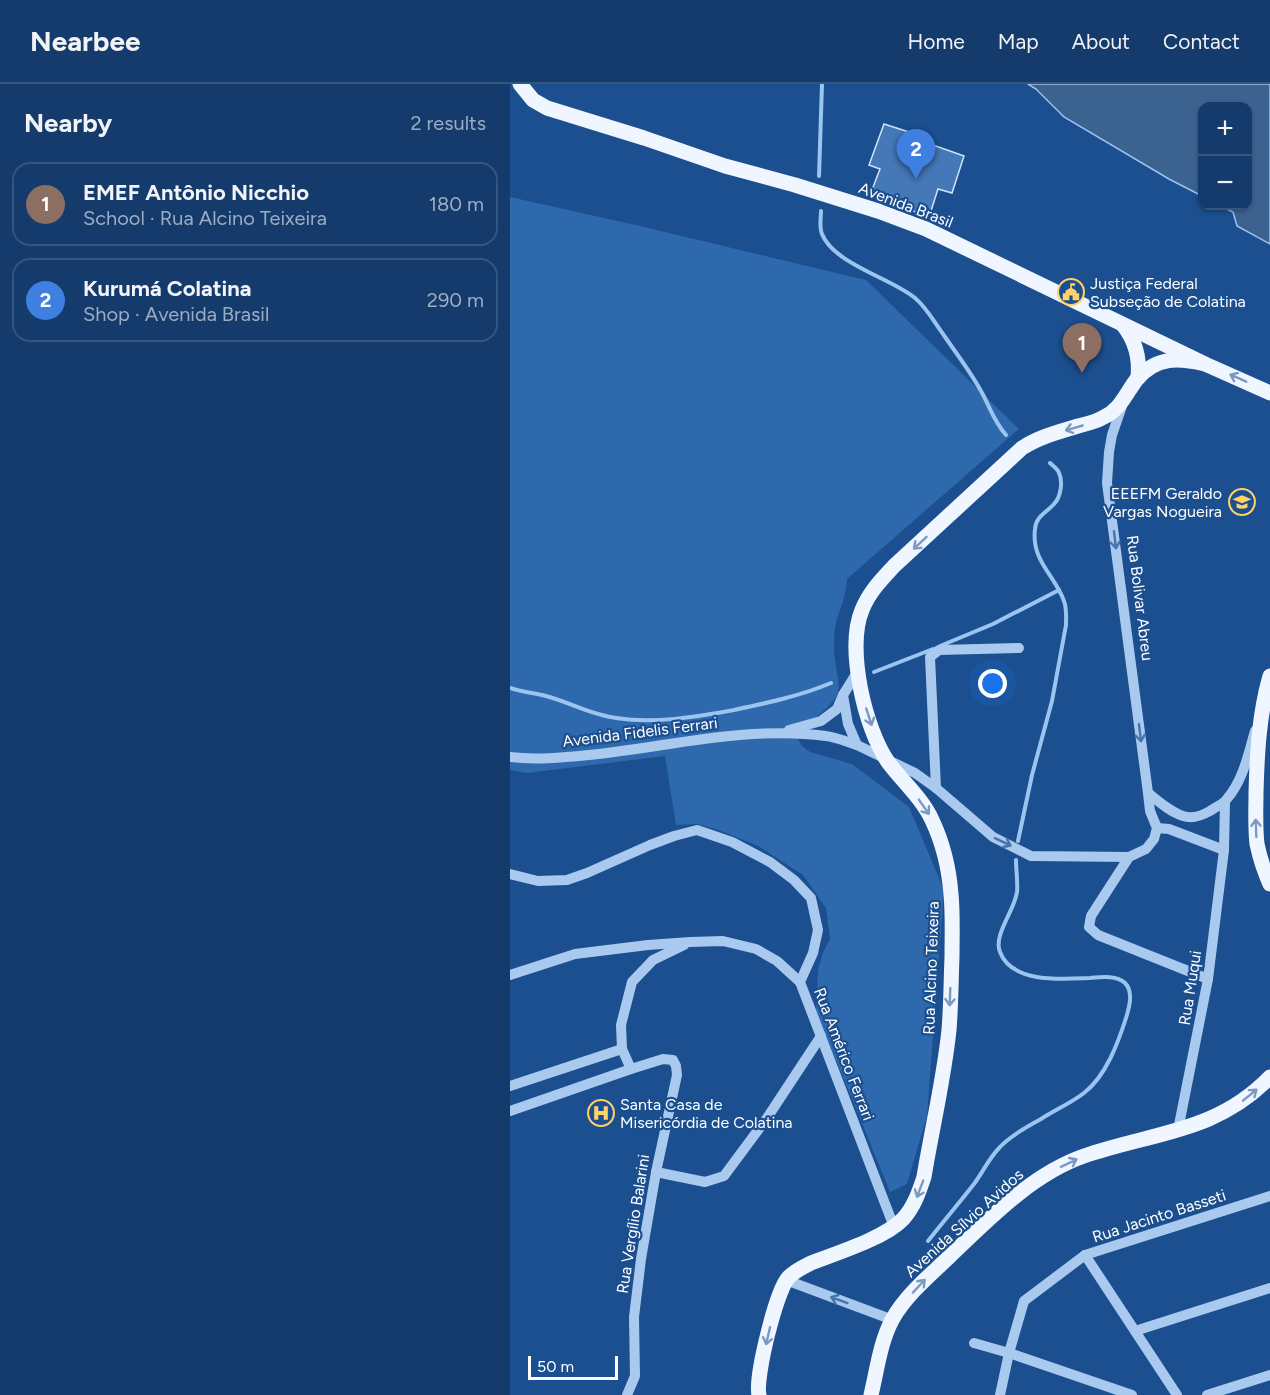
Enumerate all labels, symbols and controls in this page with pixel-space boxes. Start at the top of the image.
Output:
text: Nearbee [30,24,140,58]
text: Home [908,29,965,54]
text: Map [998,29,1039,54]
text: About [1072,29,1130,54]
text: Contact [1163,29,1240,54]
map controls [1198,102,1252,210]
button: + [1198,102,1252,156]
text: Nearby [24,107,112,139]
text: 2 results [410,111,486,135]
pin: 2 [896,130,936,179]
button: − [1198,156,1252,210]
street label: Avenida Brasil [856,178,956,232]
text: EMEF Antônio Nicchio [83,179,309,206]
text: 1 [41,192,50,216]
text: 180 m [429,192,484,216]
text: School · Rua Alcino Teixeira [83,206,327,230]
place label: Justiça Federal Subseção de Colatina [1090,274,1246,311]
text: Kurumá Colatina [83,275,252,302]
public building icon: Justiça Federal Subseção de Colatina [1056,277,1086,307]
text: 2 [40,288,51,312]
text: 290 m [427,288,484,312]
text: Shop · Avenida Brasil [83,302,269,326]
pin: 1 [1062,324,1102,373]
one-way arrow [1229,372,1247,383]
one-way arrow [1065,423,1084,434]
place label: EEEFM Geraldo Vargas Nogueira [1103,484,1222,521]
school or university icon: EEEFM Geraldo Vargas Nogueira [1227,487,1257,517]
one-way arrow [1109,530,1120,549]
street label: Rua Bolivar Abreu [1123,534,1157,662]
one-way arrow [913,535,928,549]
your location [978,669,1007,698]
one-way arrow [864,708,875,727]
street label: Avenida Fidelis Ferrari [561,713,719,751]
one-way arrow [1135,723,1146,743]
one-way arrow [918,799,930,815]
one-way arrow [1251,818,1262,838]
one-way arrow [994,837,1012,849]
street label: Rua Alcino Teixeira [919,901,943,1035]
street label: Rua Muqui [1175,949,1205,1027]
street label: Rua Américo Ferrari [810,985,878,1123]
one-way arrow [945,986,956,1006]
one-way arrow [1242,1088,1258,1101]
place label: Santa Casa de Misericórdia de Colatina [620,1095,793,1132]
hospital icon: Santa Casa de Misericórdia de Colatina [586,1098,616,1128]
street label: Rua Vergílio Balarini [613,1153,653,1295]
one-way arrow [1059,1156,1077,1168]
street label: Avenida Sílvio Avidos [901,1165,1027,1281]
one-way arrow [913,1179,924,1198]
street label: Rua Jacinto Basseti [1090,1185,1228,1247]
one-way arrow [912,1279,926,1294]
one-way arrow [831,1293,849,1304]
one-way arrow [762,1326,774,1345]
scale bar [528,1353,618,1380]
text: 50 m [537,1357,574,1376]

